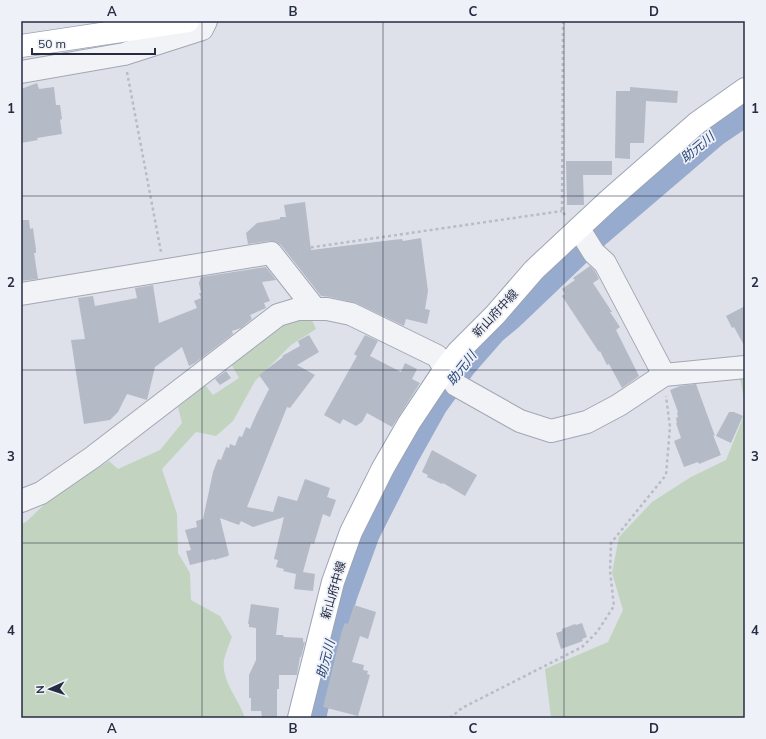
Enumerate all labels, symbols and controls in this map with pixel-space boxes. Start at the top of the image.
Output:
text: A [107,3,117,19]
text: B [289,3,298,19]
text: C [469,3,478,19]
text: D [649,3,659,19]
scale bar [32,30,155,56]
text: 50 m [38,36,66,51]
text: 1 [7,100,15,116]
text: 1 [751,100,759,116]
water label: 助元川 [677,127,719,166]
text: 2 [7,274,15,290]
text: 2 [751,274,759,290]
street label: 新山府中線 [469,286,521,340]
water label: 助元川 [443,346,481,388]
text: 3 [7,448,15,464]
text: 3 [751,448,759,464]
street label: 新山府中線 [318,559,348,621]
text: 4 [7,622,15,638]
text: 4 [751,622,759,638]
water label: 助元川 [313,636,338,680]
north arrow [30,669,70,709]
text: N [33,685,47,694]
text: A [107,720,117,736]
text: B [289,720,298,736]
text: C [469,720,478,736]
text: D [649,720,659,736]

